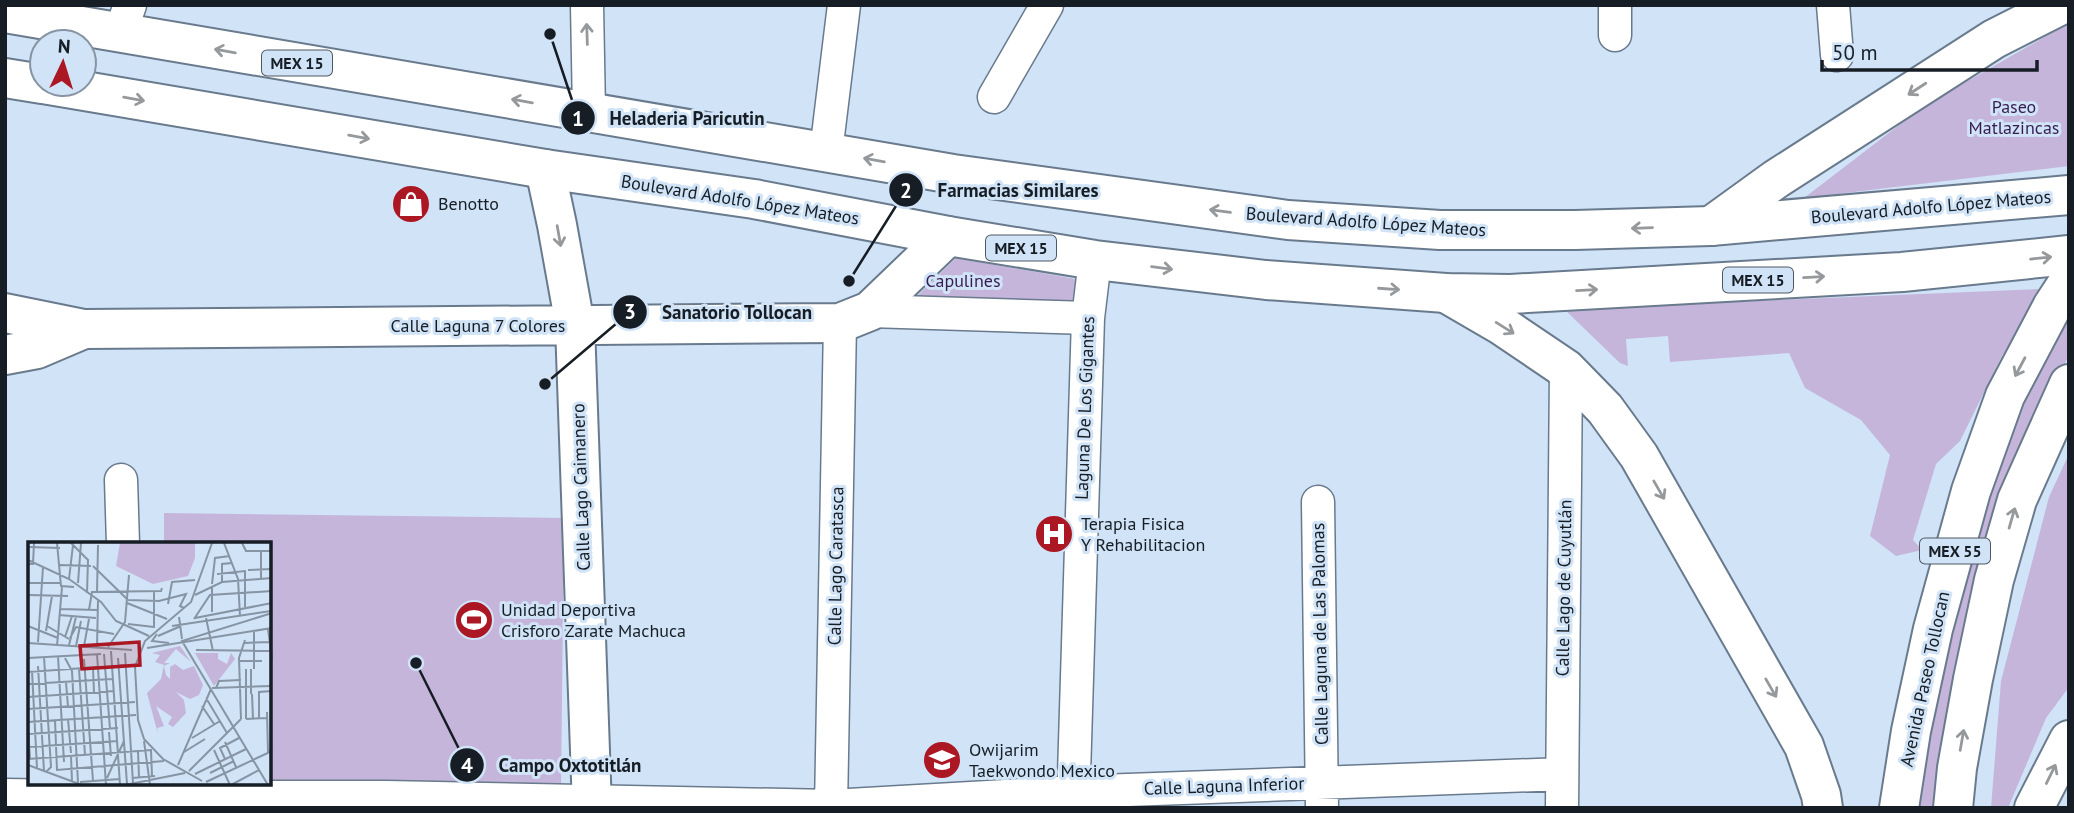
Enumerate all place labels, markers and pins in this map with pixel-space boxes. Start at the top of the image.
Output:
callout: Heladeria Paricutin [560,98,778,138]
callout: Farmacias Similares [889,170,1113,210]
shop icon: Benotto [390,183,432,225]
place label: Benotto [438,192,499,215]
callout: Sanatorio Tollocan [613,292,826,332]
place label: Terapia Fisica Y Rehabilitacion [1081,512,1205,556]
hospital icon: Terapia Fisica Y Rehabilitacion [1033,513,1075,555]
place label: Unidad Deportiva Crisforo Zarate Machuca [501,598,686,642]
sports icon: Unidad Deportiva Crisforo Zarate Machuca [453,599,495,641]
place label: Owijarim Taekwondo Mexico [969,738,1115,782]
school or university icon: Owijarim Taekwondo Mexico [921,739,963,781]
callout: Campo Oxtotitlán [449,745,655,785]

